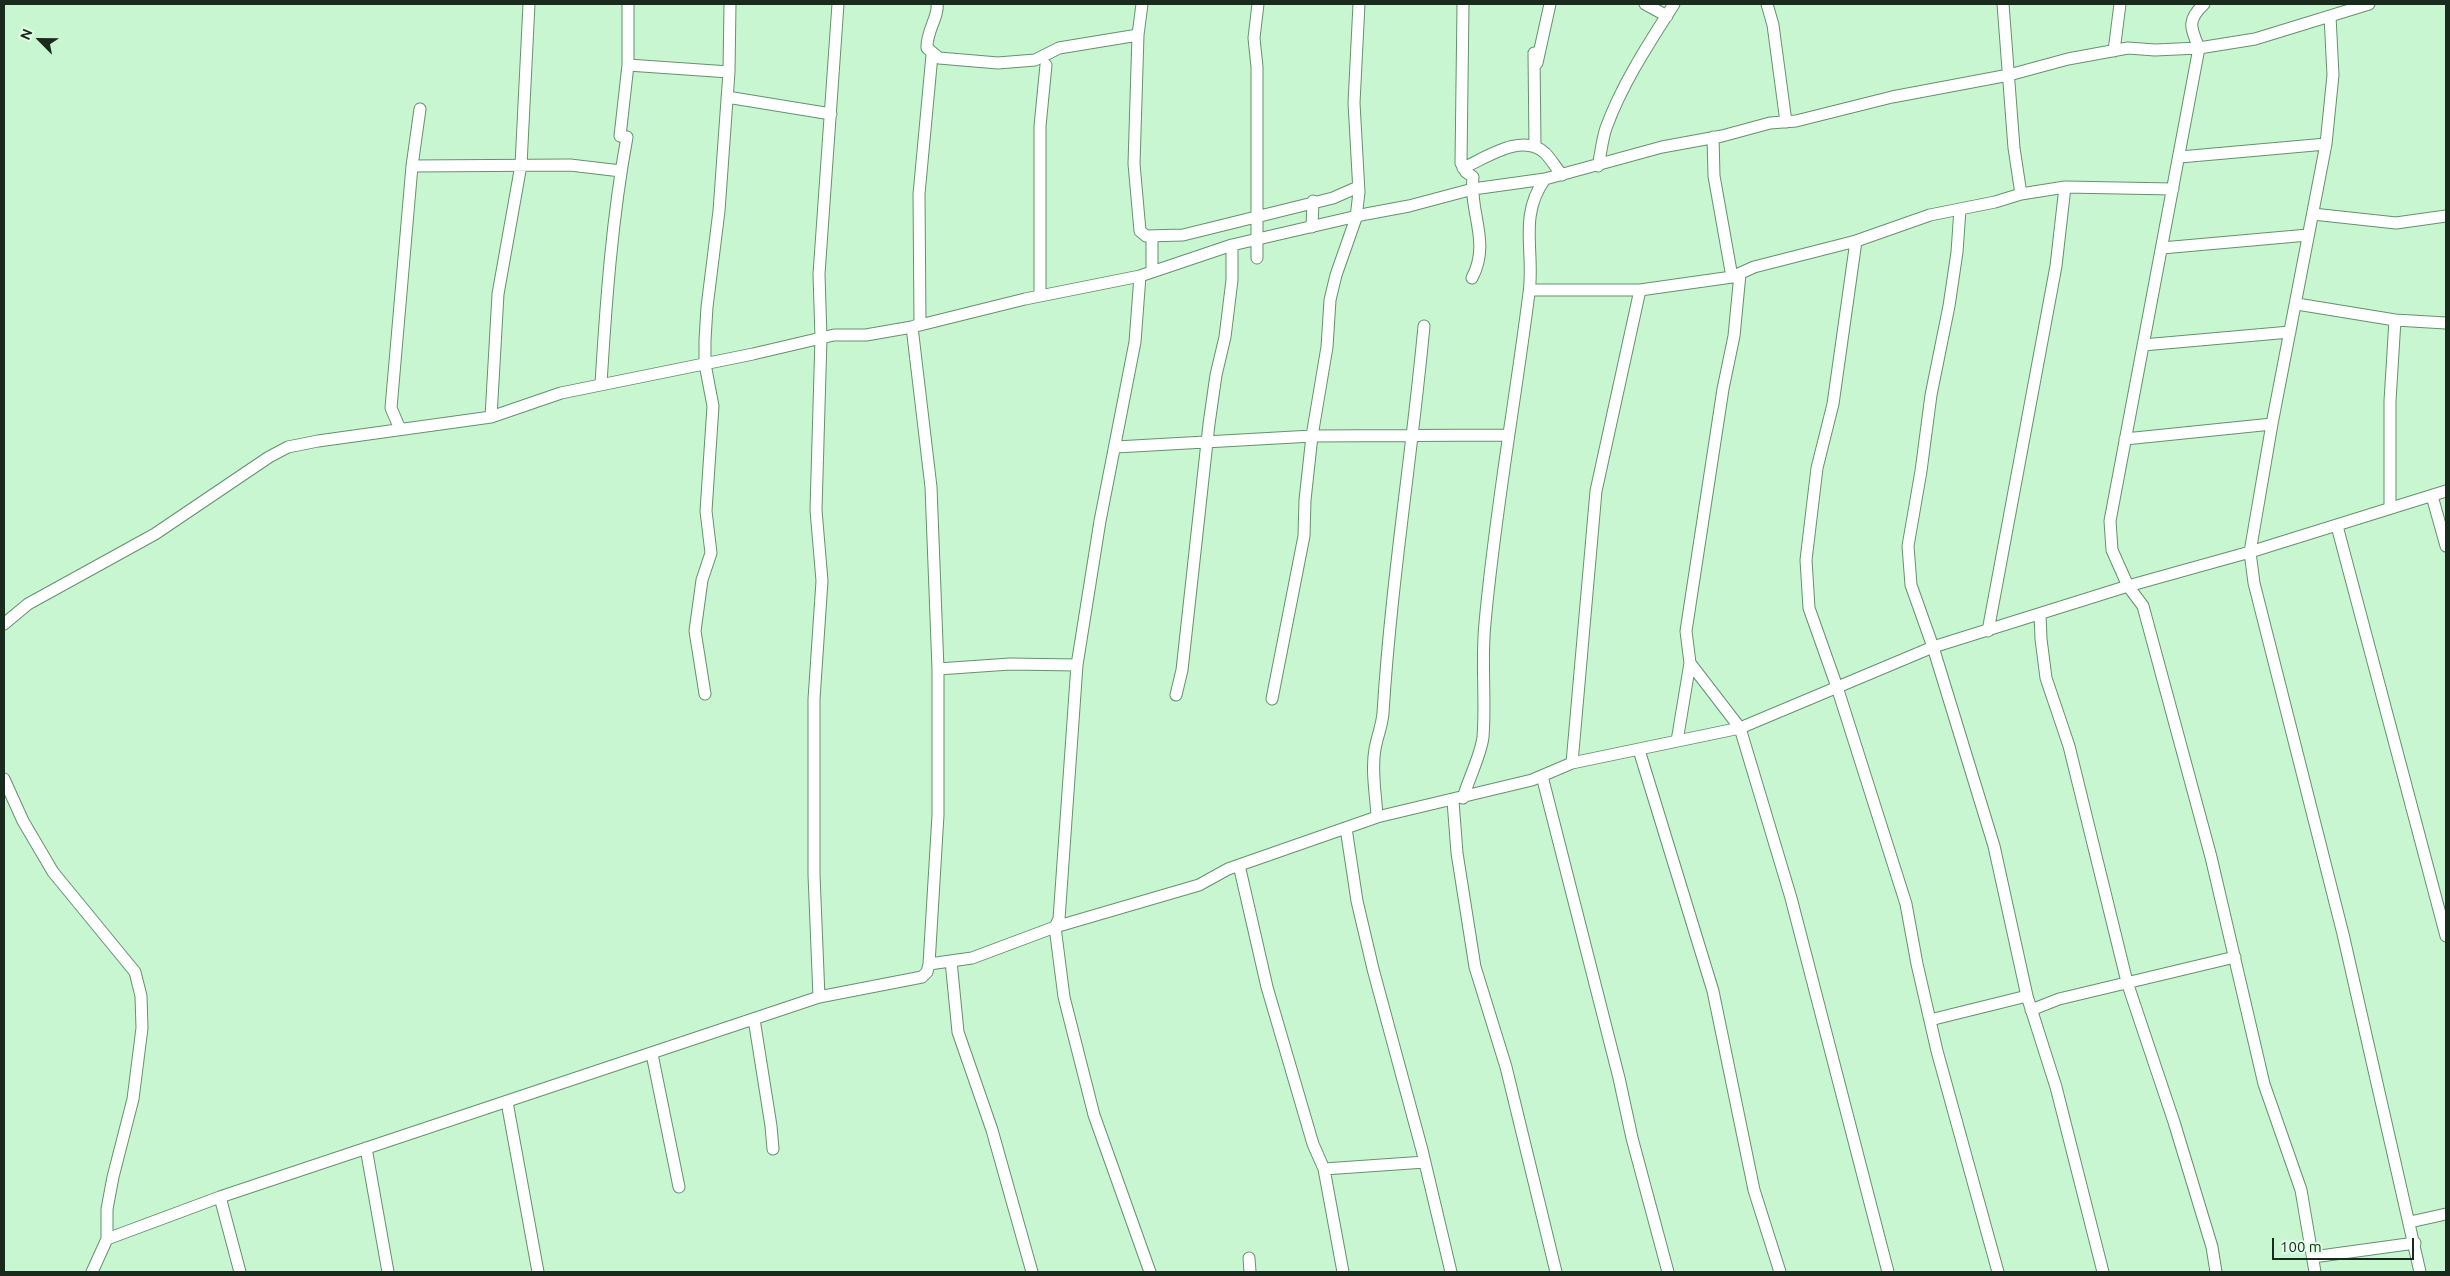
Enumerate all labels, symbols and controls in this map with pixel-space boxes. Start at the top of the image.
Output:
north arrow [15,15,65,65]
text: N [17,26,36,42]
scale bar [2275,1228,2418,1260]
text: 100 m [2280,1238,2322,1255]

